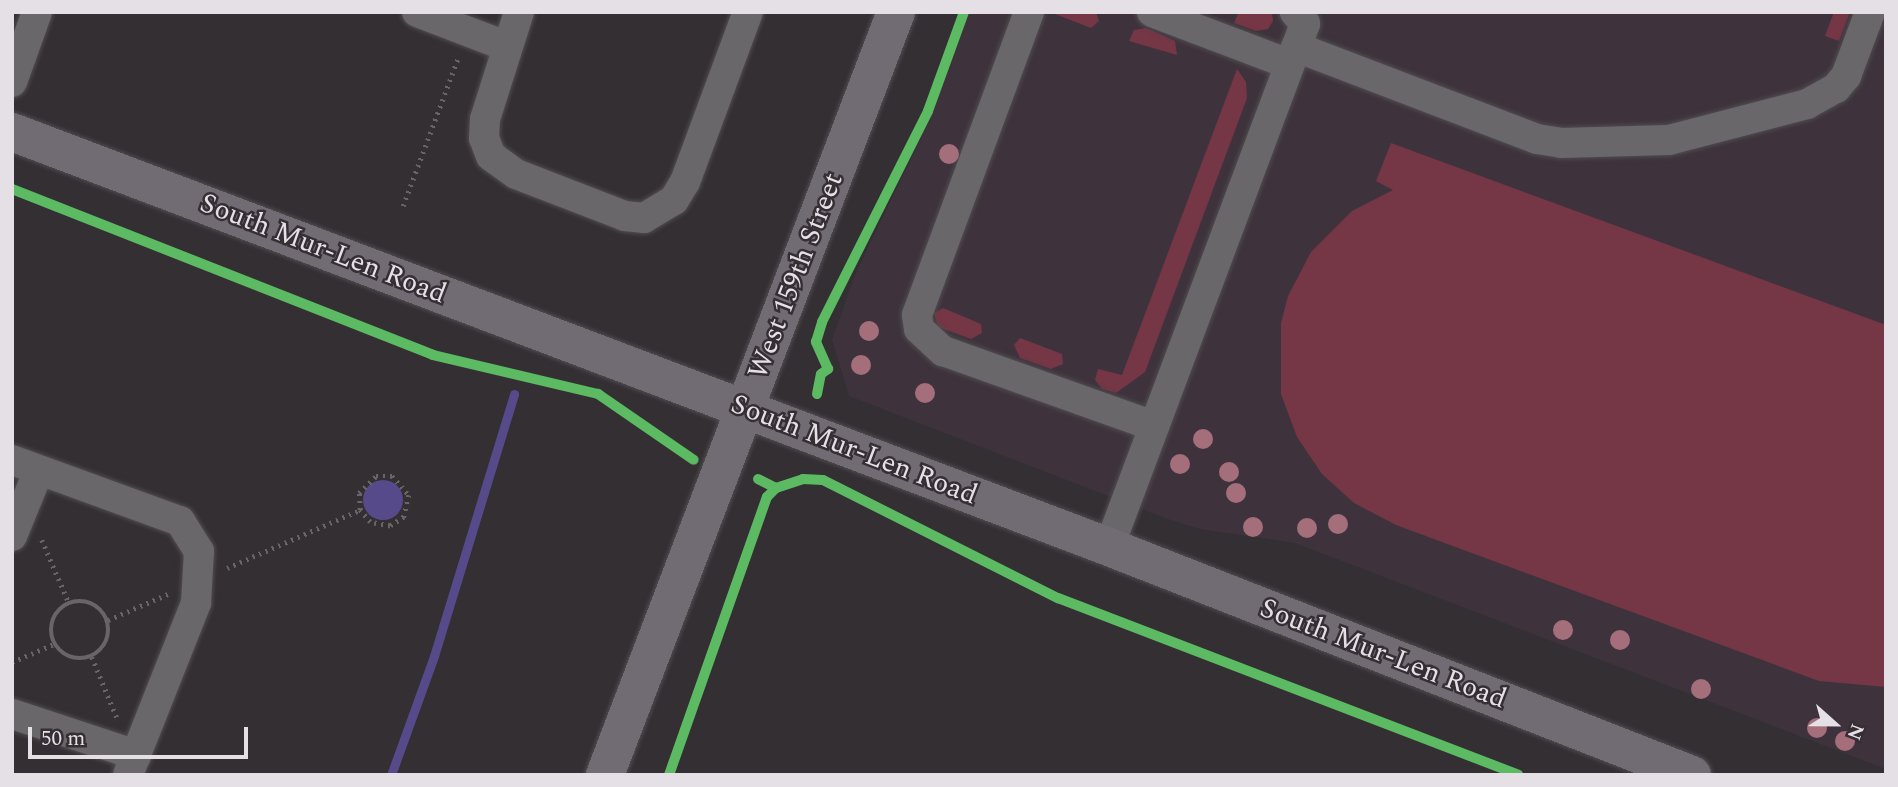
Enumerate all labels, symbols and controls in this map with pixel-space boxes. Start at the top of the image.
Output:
street label: West 159th Street [741,168,851,384]
street label: South Mur-Len Road [195,187,451,311]
street label: South Mur-Len Road [726,388,982,512]
street label: South Mur-Len Road [1255,592,1511,716]
north arrow [1800,689,1870,759]
scale bar [32,714,252,758]
text: N [1839,719,1871,744]
text: 50 m [41,723,85,755]

